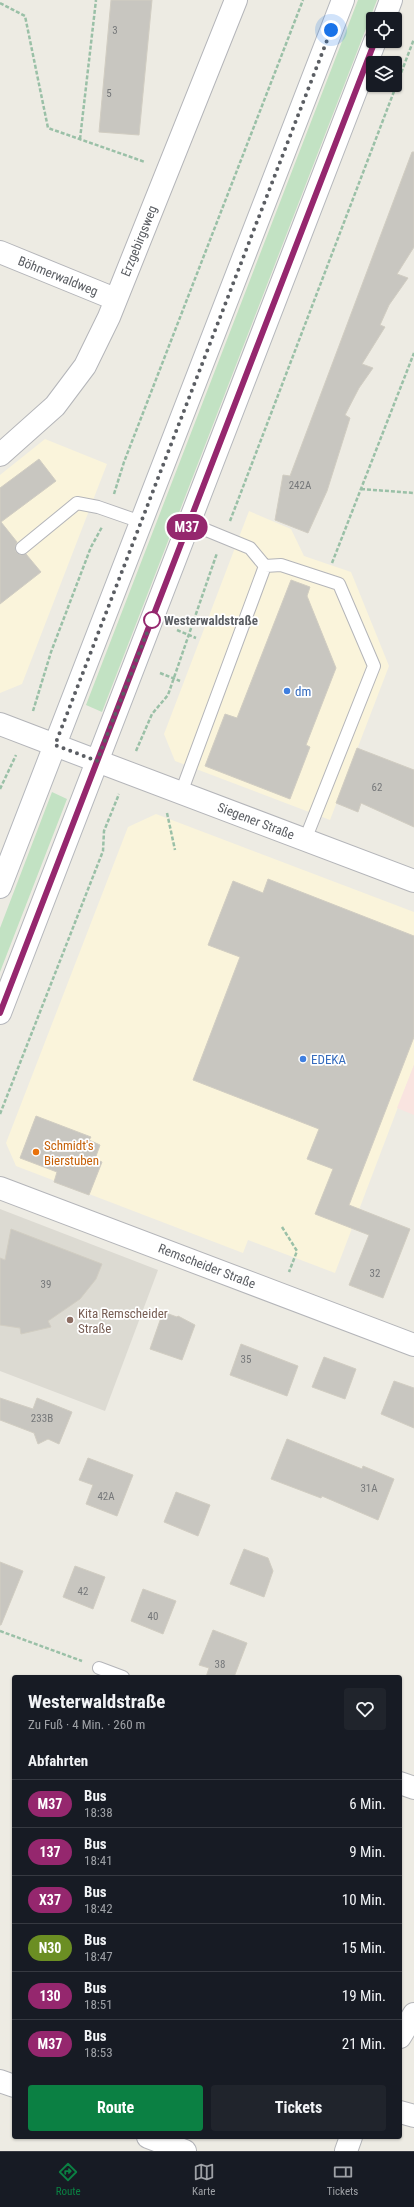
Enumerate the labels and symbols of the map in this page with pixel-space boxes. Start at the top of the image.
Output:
your location [321,20,341,40]
house number: 3 [112,24,118,37]
house number: 5 [106,87,112,100]
street label: Erzgebirgsweg [118,203,160,279]
street label: Böhmerwaldweg [16,253,100,299]
house number: 242A [289,479,312,492]
line badge: M37 [164,514,210,540]
marker: Westerwaldstraße [143,611,161,629]
place label: Westerwaldstraße [164,613,258,628]
place label: dm [295,684,311,699]
marker: dm [282,686,292,696]
house number: 62 [372,781,382,794]
street label: Siegener Straße [215,799,297,843]
place label: EDEKA [311,1052,346,1067]
marker: EDEKA [298,1054,308,1064]
place label: Schmidt's Bierstuben [44,1138,99,1168]
marker: Schmidt's Bierstuben [31,1147,41,1157]
street label: Remscheider Straße [156,1241,258,1291]
house number: 32 [370,1267,380,1280]
house number: 39 [41,1278,51,1291]
place label: Kita Remscheider Straße [78,1306,168,1336]
marker: Kita Remscheider Straße [65,1315,75,1325]
house number: 35 [241,1353,251,1366]
house number: 233B [31,1412,53,1425]
house number: 31A [360,1482,378,1495]
house number: 42A [97,1490,115,1503]
house number: 42 [78,1585,88,1598]
house number: 40 [148,1610,158,1623]
house number: 38 [215,1658,225,1671]

